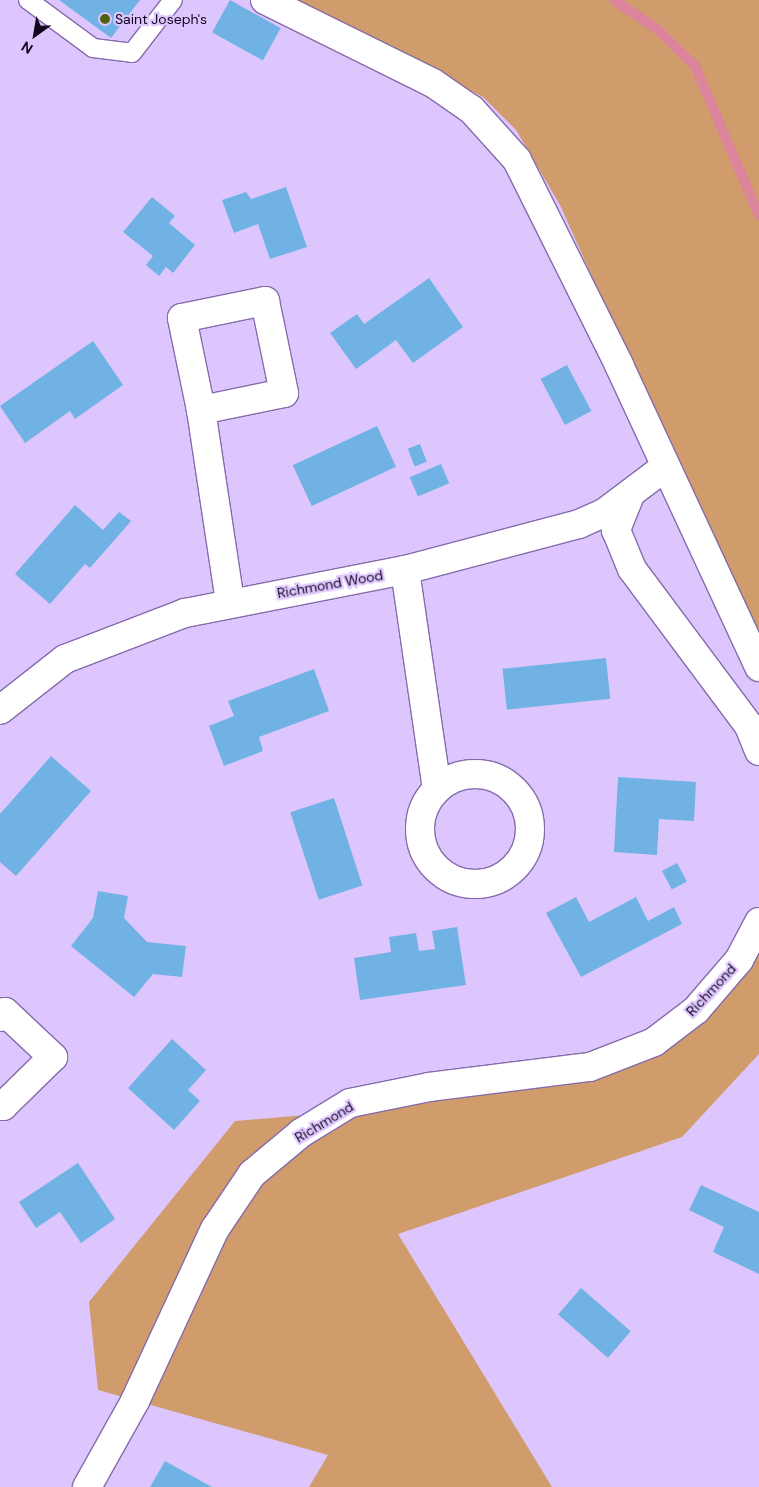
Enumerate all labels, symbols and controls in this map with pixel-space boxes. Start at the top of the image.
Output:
north arrow [10,10,60,60]
place label: Saint Joseph's [115,11,207,27]
marker: Saint Joseph's [99,13,111,25]
text: N [18,37,36,58]
street label: Richmond Wood [276,566,384,602]
street label: Richmond [683,960,739,1020]
street label: Richmond [292,1098,356,1146]

